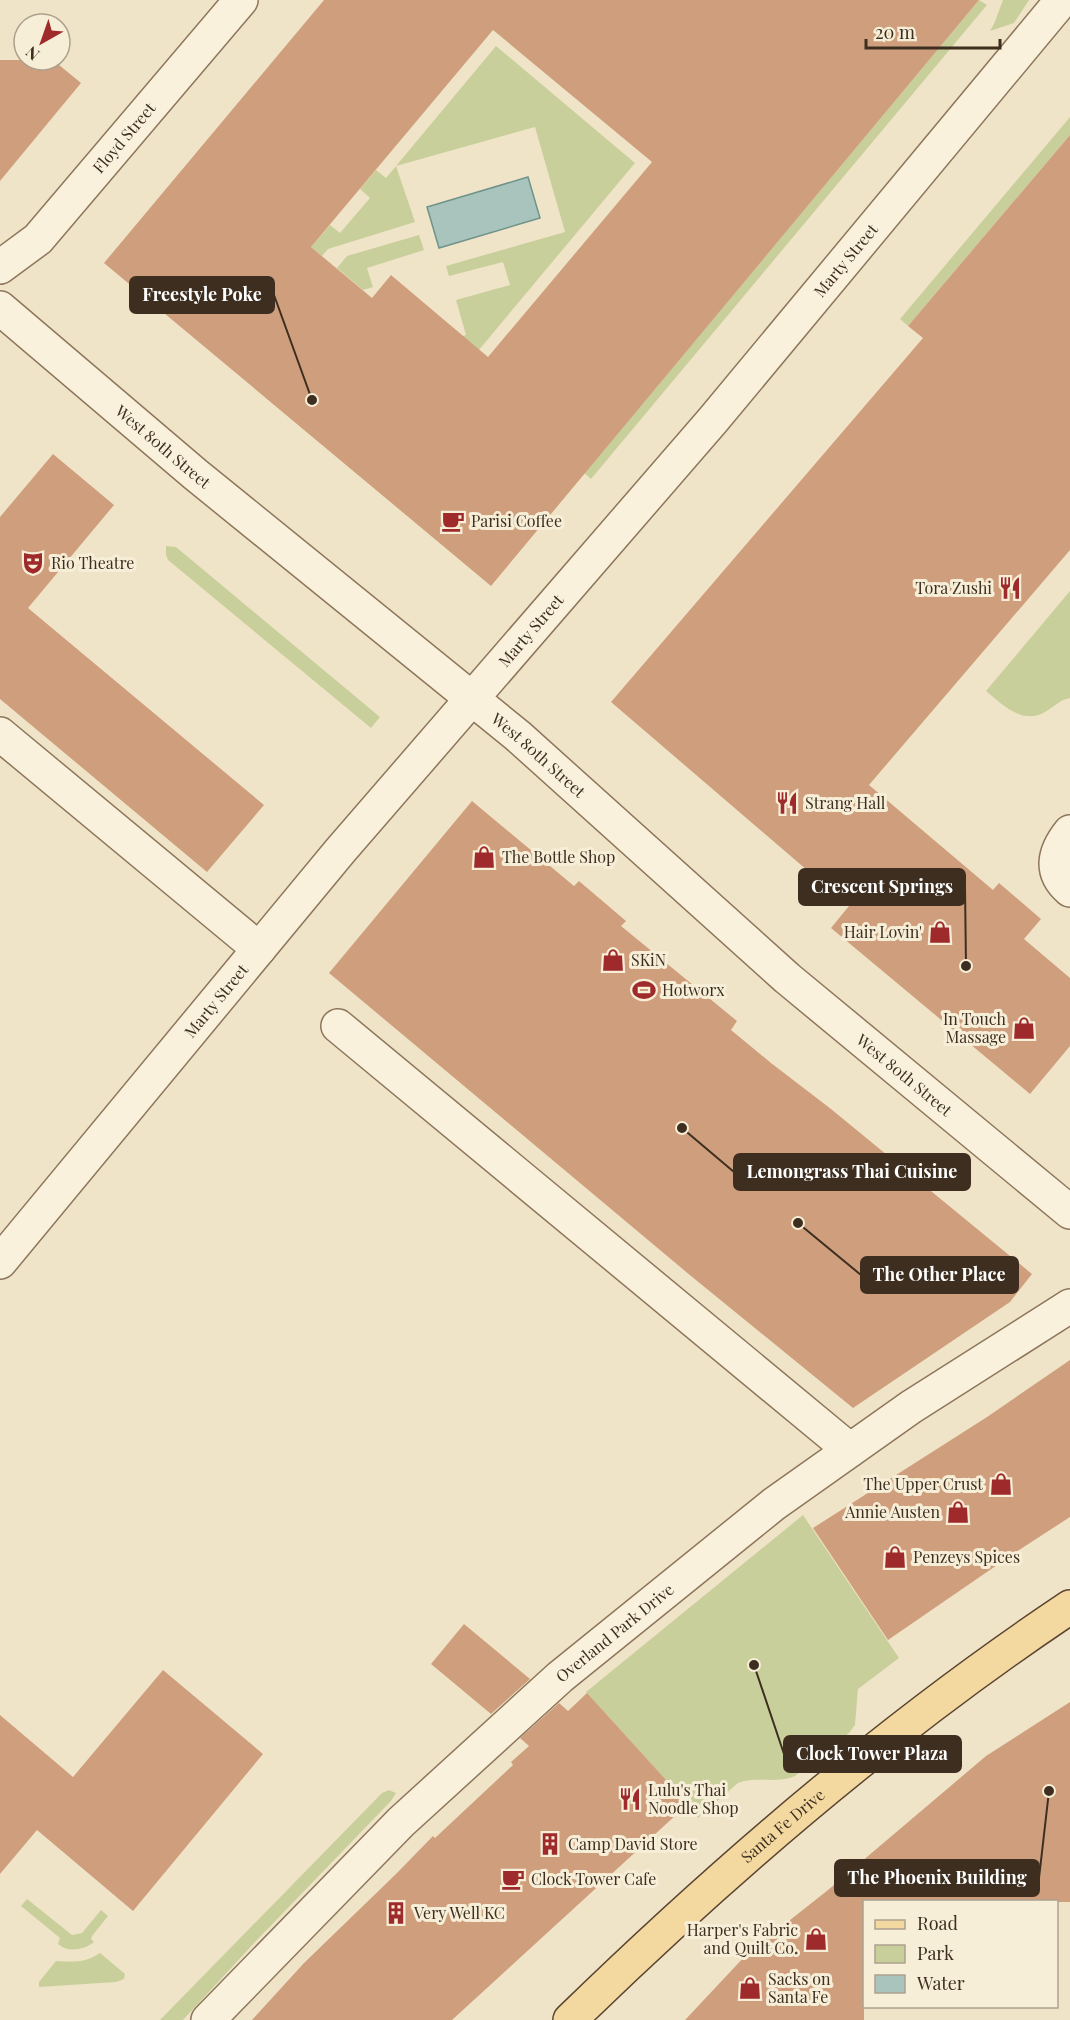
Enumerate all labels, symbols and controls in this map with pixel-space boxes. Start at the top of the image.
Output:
north arrow [12,12,72,72]
scale bar [866,12,1000,50]
text: 20 m [875,20,915,44]
text: N [21,42,43,66]
street label: Floyd Street [88,98,160,177]
street label: Marty Street [809,219,882,301]
callout: Freestyle Poke [130,277,274,313]
text: Freestyle Poke [142,282,262,306]
street label: West 80th Street [111,399,215,493]
cafe icon: Parisi Coffee [440,508,466,534]
place label: Parisi Coffee [471,510,562,531]
theatre icon: Rio Theatre [20,550,46,576]
place label: Rio Theatre [51,552,134,573]
restaurant icon: Tora Zushi [997,575,1023,601]
place label: Tora Zushi [915,577,992,598]
street label: Marty Street [493,589,568,671]
street label: West 80th Street [487,707,590,802]
restaurant icon: Strang Hall [774,790,800,816]
place label: Strang Hall [805,792,886,813]
shop icon: The Bottle Shop [471,844,497,870]
place label: The Bottle Shop [502,846,615,867]
callout: Crescent Springs [799,869,965,905]
text: Crescent Springs [811,874,953,898]
shop icon: Hair Lovin' [927,919,953,945]
place label: Hair Lovin' [844,921,922,942]
shop icon: SKiN [600,947,626,973]
place label: SKiN [631,949,666,970]
street label: Marty Street [179,959,252,1042]
sports icon: Hotworx [631,977,657,1003]
place label: Hotworx [662,979,725,1000]
place label: In Touch Massage [943,1008,1007,1047]
shop icon: In Touch Massage [1011,1015,1037,1041]
street label: West 80th Street [852,1028,957,1121]
callout: Lemongrass Thai Cuisine [734,1154,970,1190]
text: Lemongrass Thai Cuisine [747,1159,957,1183]
callout: The Other Place [861,1257,1018,1293]
text: The Other Place [872,1262,1006,1286]
shop icon: The Upper Crust [988,1471,1014,1497]
place label: The Upper Crust [863,1473,983,1494]
shop icon: Annie Austen [945,1499,971,1525]
place label: Annie Austen [844,1501,940,1522]
shop icon: Penzeys Spices [882,1544,908,1570]
place label: Penzeys Spices [913,1546,1020,1567]
street label: Overland Park Drive [551,1578,678,1686]
callout: Clock Tower Plaza [784,1736,961,1772]
text: Clock Tower Plaza [796,1741,949,1765]
place label: Lulu's Thai Noodle Shop [648,1779,738,1818]
street label: Santa Fe Drive [736,1784,829,1867]
restaurant icon: Lulu's Thai Noodle Shop [617,1786,643,1812]
building icon: Camp David Store [537,1831,563,1857]
place label: Camp David Store [568,1833,698,1854]
callout: The Phoenix Building [835,1860,1039,1896]
text: The Phoenix Building [847,1865,1027,1889]
cafe icon: Clock Tower Cafe [500,1866,526,1892]
place label: Clock Tower Cafe [531,1868,656,1889]
building icon: Very Well KC [383,1900,409,1926]
legend [863,1900,1058,2008]
place label: Very Well KC [413,1902,505,1923]
text: Road [917,1911,958,1935]
place label: Harper's Fabric and Quilt Co. [687,1919,798,1958]
shop icon: Harper's Fabric and Quilt Co. [803,1926,829,1952]
text: Park [917,1941,954,1965]
place label: Sacks on Santa Fe [768,1968,831,2007]
text: Water [916,1971,965,1995]
shop icon: Sacks on Santa Fe [737,1975,763,2001]

